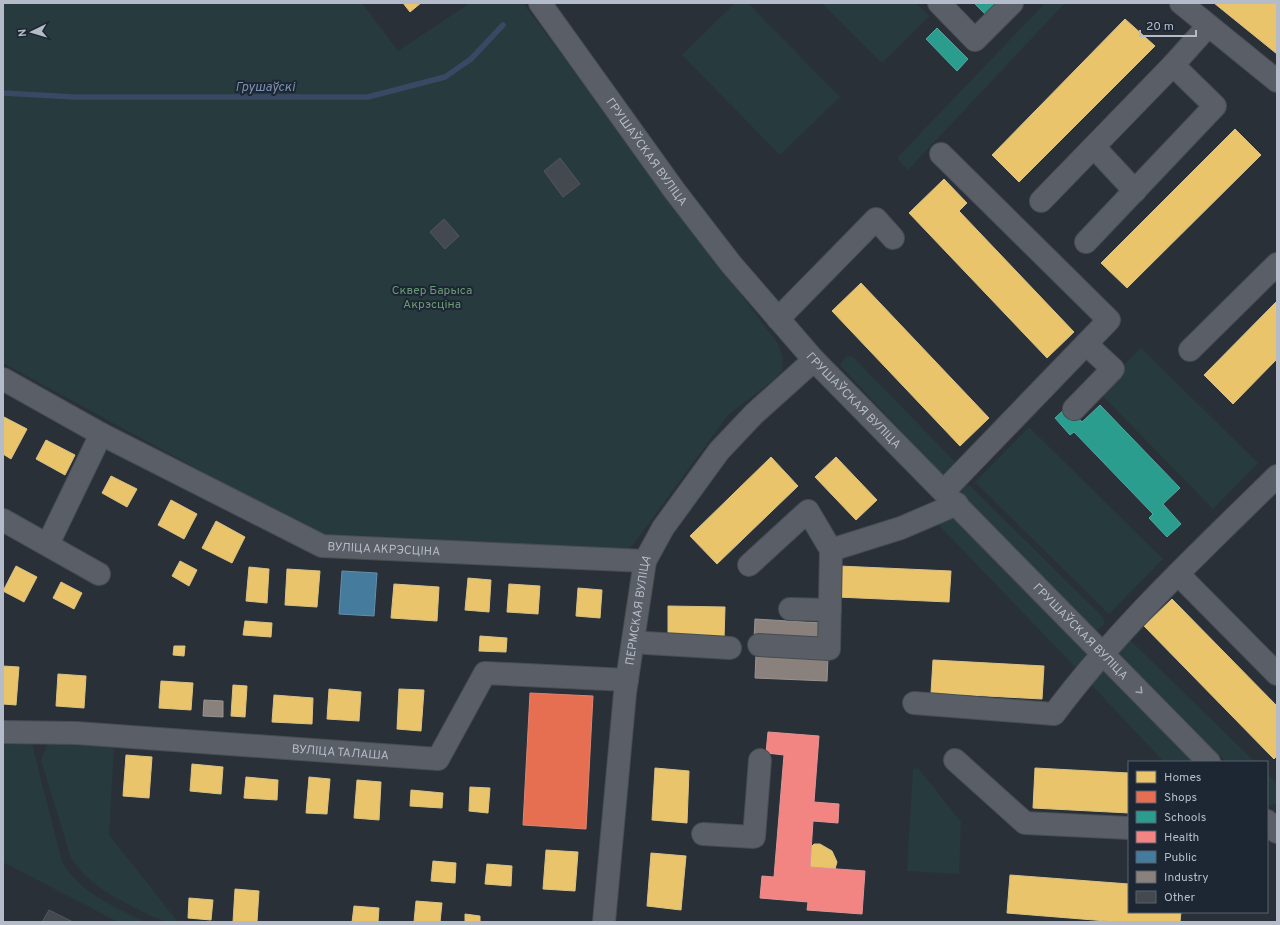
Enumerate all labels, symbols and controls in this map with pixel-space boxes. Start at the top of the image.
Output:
north arrow [12,12,52,52]
scale bar [1140,12,1196,38]
text: 20 m [1146,19,1174,35]
text: N [16,28,30,37]
water label: Грушаўскі [235,80,296,96]
street label: ГРУШАЎСКАЯ ВУЛІЦА [602,95,690,209]
park label: Сквер Барыса Акрэсціна [392,283,472,313]
street label: ГРУШАЎСКАЯ ВУЛІЦА [802,349,904,453]
street label: ВУЛІЦА АКРЭСЦІНА [327,539,441,560]
street label: ПЕРМСКАЯ ВУЛІЦА [622,552,656,666]
street label: ГРУШАЎСКАЯ ВУЛІЦА [1029,580,1131,684]
one-way arrow [1135,686,1143,694]
street label: ВУЛІЦА ТАЛАША [291,742,389,764]
legend [1128,761,1268,913]
text: Homes [1164,770,1201,786]
text: Shops [1164,790,1197,806]
text: Schools [1164,810,1206,826]
text: Health [1164,830,1199,846]
text: Public [1164,850,1197,866]
text: Industry [1164,870,1209,886]
text: Other [1164,890,1196,906]

